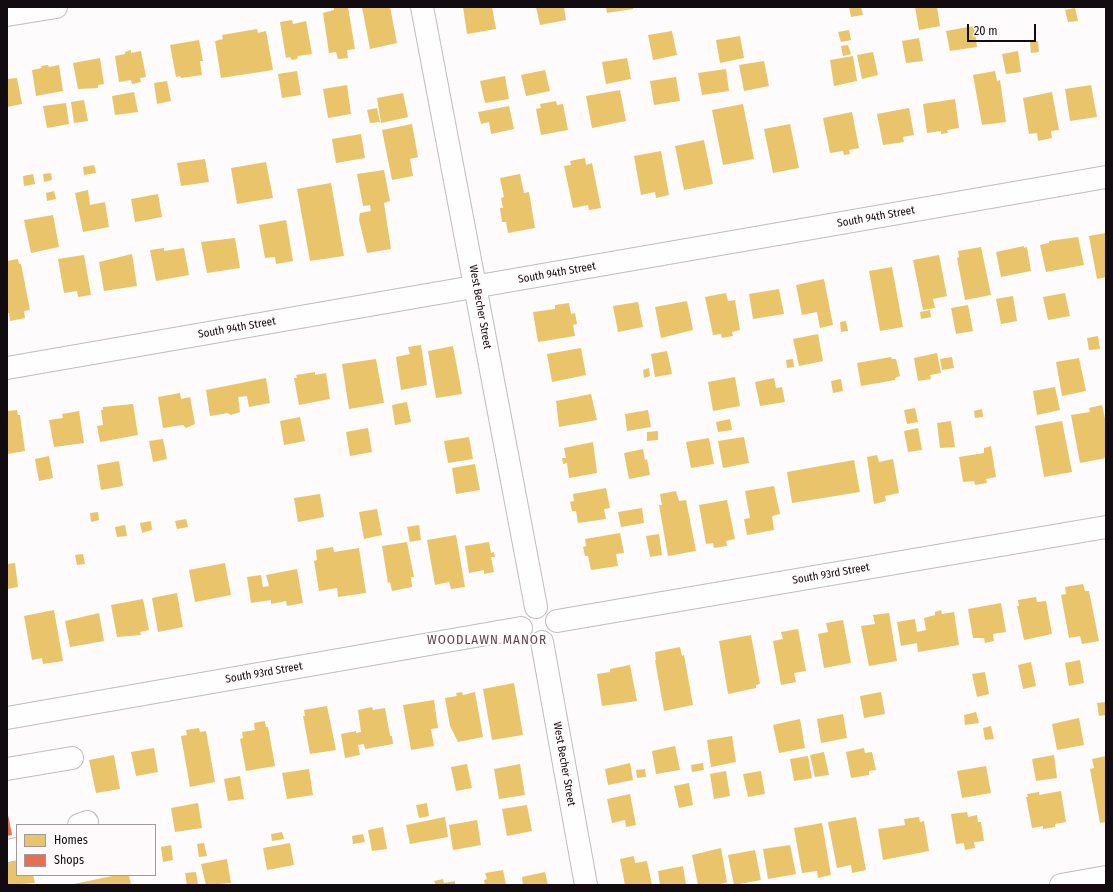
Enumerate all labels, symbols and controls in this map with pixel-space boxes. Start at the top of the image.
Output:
scale bar [969,16,1038,42]
text: 20 m [974,24,998,38]
street label: South 94th Street [836,204,916,230]
street label: South 94th Street [517,260,597,286]
street label: West Becher Street [466,264,494,350]
street label: South 94th Street [197,315,277,341]
street label: South 93rd Street [791,561,871,587]
district label: WOODLAWN MANOR [427,632,547,648]
street label: South 93rd Street [224,660,304,686]
street label: West Becher Street [550,721,578,807]
legend [16,824,156,876]
text: Homes [54,833,88,847]
text: Shops [54,853,84,867]

